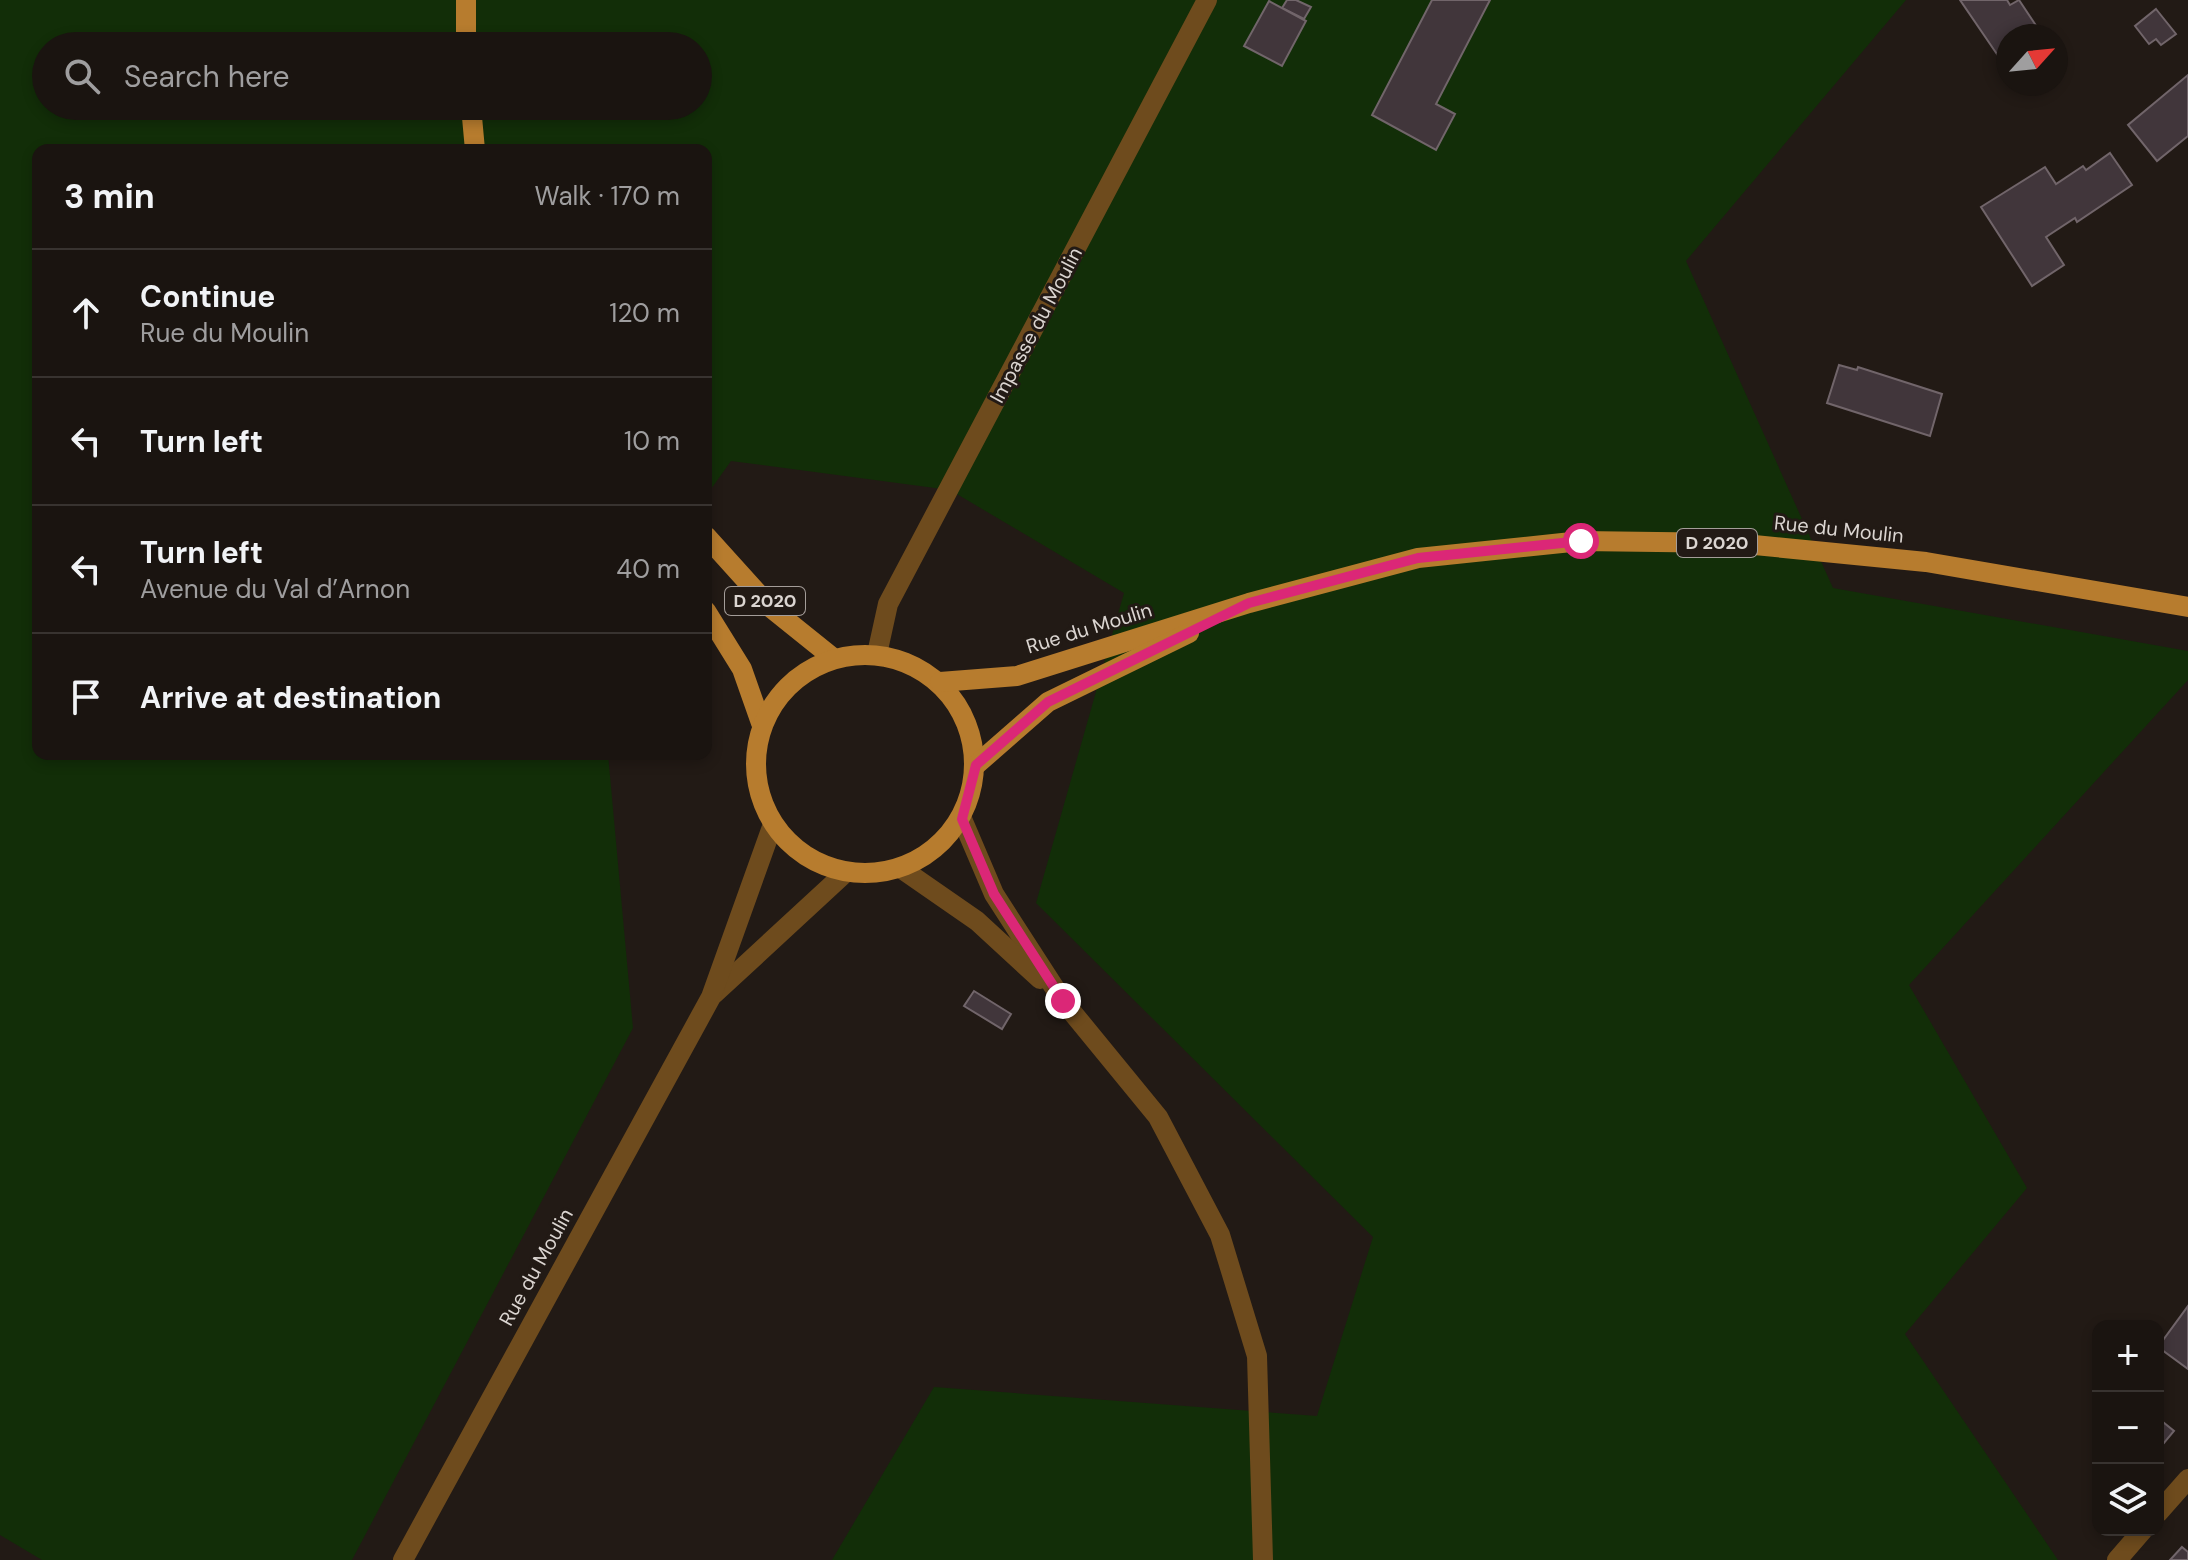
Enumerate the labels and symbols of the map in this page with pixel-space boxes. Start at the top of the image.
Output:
north arrow [1996,24,2068,96]
street label: Impasse du Moulin [984,243,1088,407]
street label: Rue du Moulin [1773,509,1905,549]
route start [1563,523,1599,559]
road number: D 2020 [1677,529,1757,557]
road number: D 2020 [725,587,805,615]
street label: Rue du Moulin [1023,597,1155,659]
route end [1045,983,1081,1019]
street label: Rue du Moulin [493,1204,579,1330]

